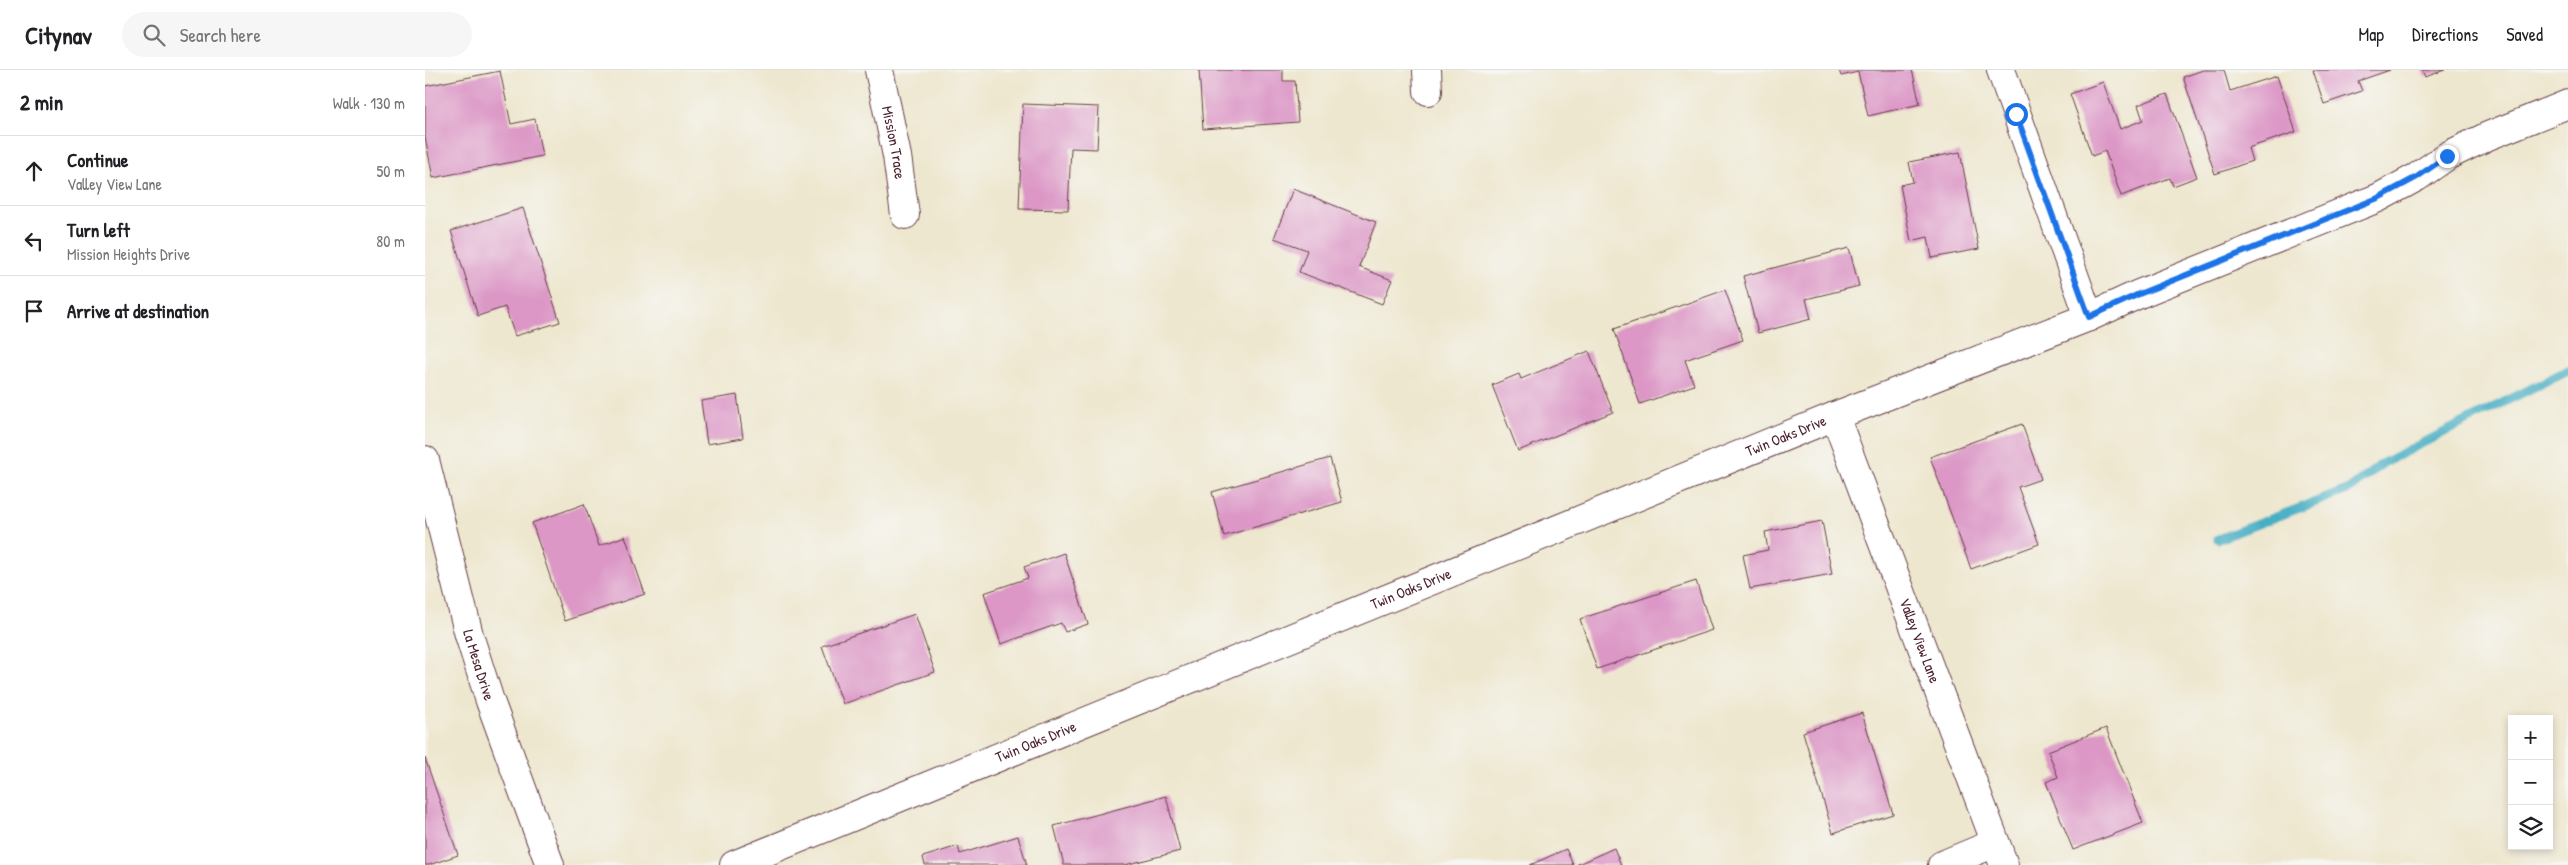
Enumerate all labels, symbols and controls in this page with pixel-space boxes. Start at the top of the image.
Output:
search box [122,12,472,57]
text: Citynav [25,19,92,51]
icon: search [140,21,168,49]
text: Search here [180,22,261,48]
text: Map [2359,22,2384,47]
text: Directions [2412,22,2478,47]
text: Saved [2506,22,2543,47]
text: 2 min [20,88,63,117]
text: Walk · 130 m [333,92,405,114]
route start [2005,103,2028,126]
street label: Mission Trace [877,104,911,180]
route end [2436,145,2459,168]
text: Continue [67,147,128,173]
icon: ahead [20,157,48,185]
text: 50 m [377,160,405,182]
text: Valley View Lane [67,173,162,195]
text: Turn left [67,217,130,243]
icon: left [20,227,48,255]
text: 80 m [376,230,405,252]
text: Mission Heights Drive [67,243,190,265]
icon: arrive [20,297,48,325]
text: Arrive at destination [67,298,209,324]
street label: Twin Oaks Drive [1742,410,1829,461]
street label: Twin Oaks Drive [1367,563,1454,614]
street label: Valley View Lane [1895,595,1946,686]
street label: La Mesa Drive [458,627,500,703]
map controls [2508,715,2553,850]
button: + [2508,715,2553,760]
street label: Twin Oaks Drive [992,716,1079,767]
button: − [2508,760,2553,805]
button: layers [2508,805,2553,850]

